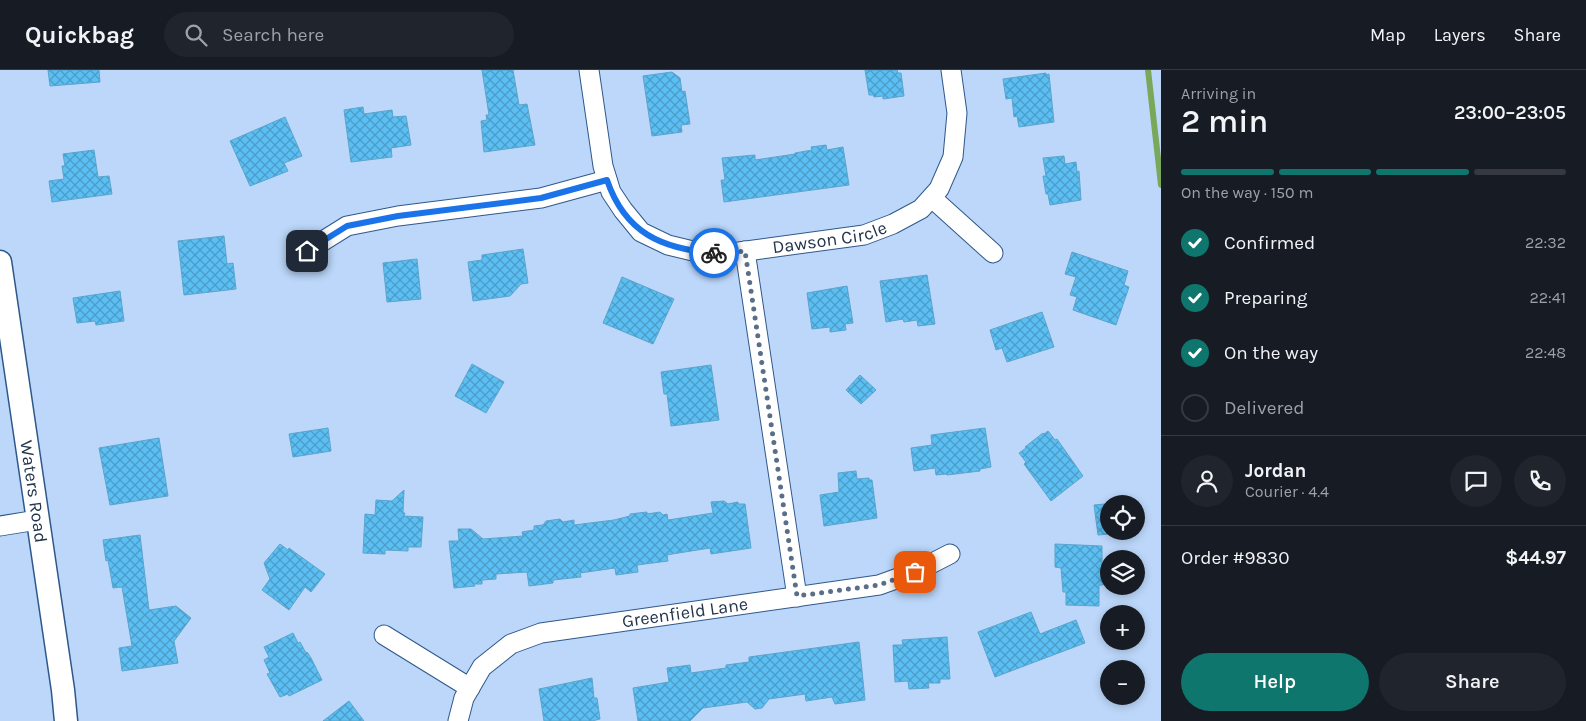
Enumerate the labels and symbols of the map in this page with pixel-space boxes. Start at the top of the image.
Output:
street label: Dawson Circle [771,216,890,258]
courier [689,228,739,278]
pin [286,230,328,272]
street label: Waters Road [15,439,52,544]
pin [894,551,936,593]
street label: Greenfield Lane [621,593,749,632]

